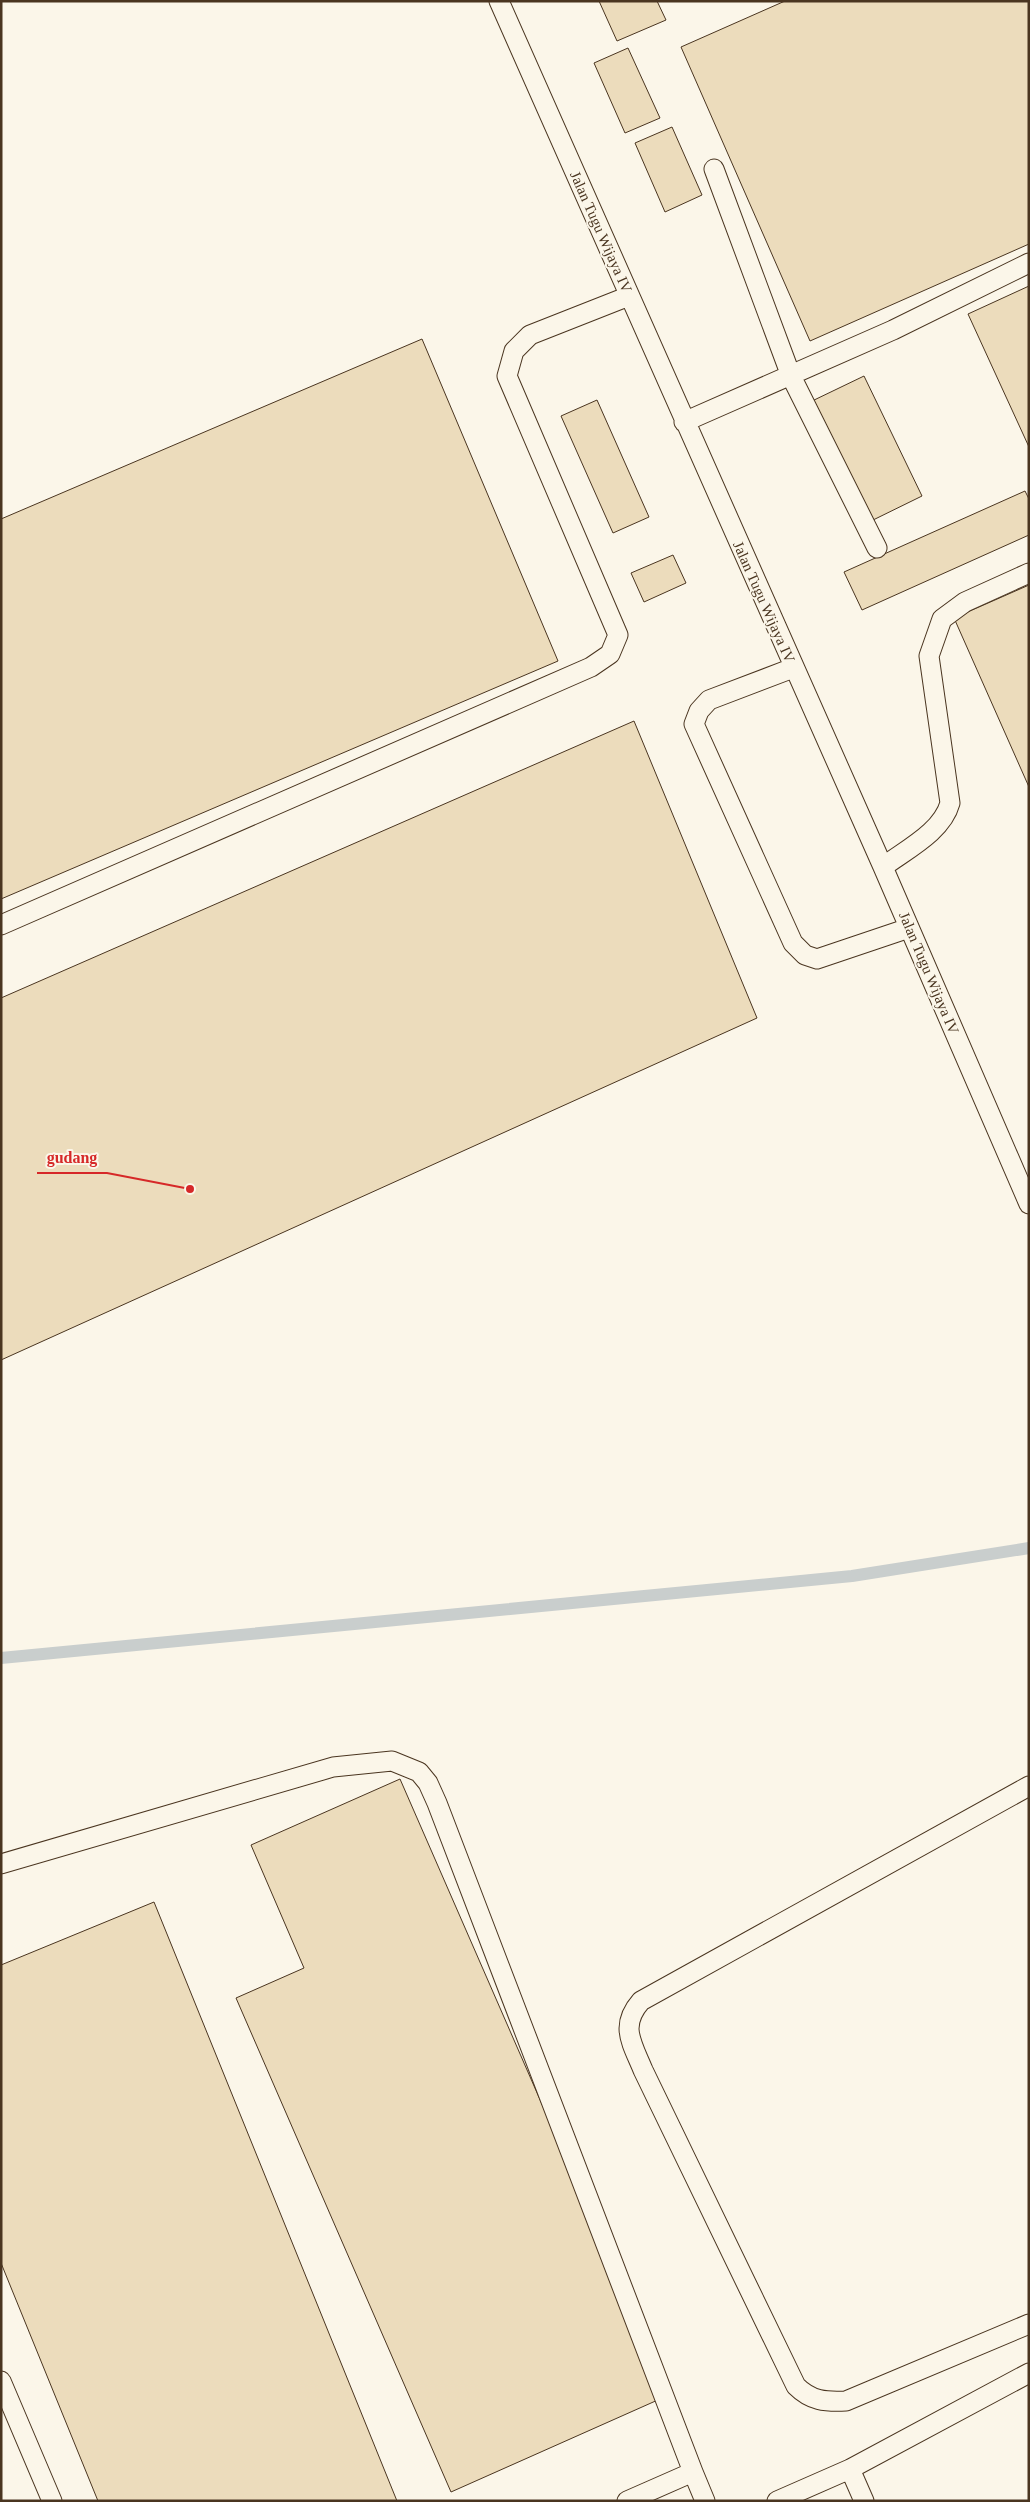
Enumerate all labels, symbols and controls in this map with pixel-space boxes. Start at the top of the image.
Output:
street label: Jalan Tugu Wijaya IV [567,169,635,295]
street label: Jalan Tugu Wijaya IV [730,539,798,665]
street label: Jalan Tugu Wijaya IV [896,909,962,1037]
callout: gudang [37,1142,107,1173]
text: gudang [47,1149,97,1167]

